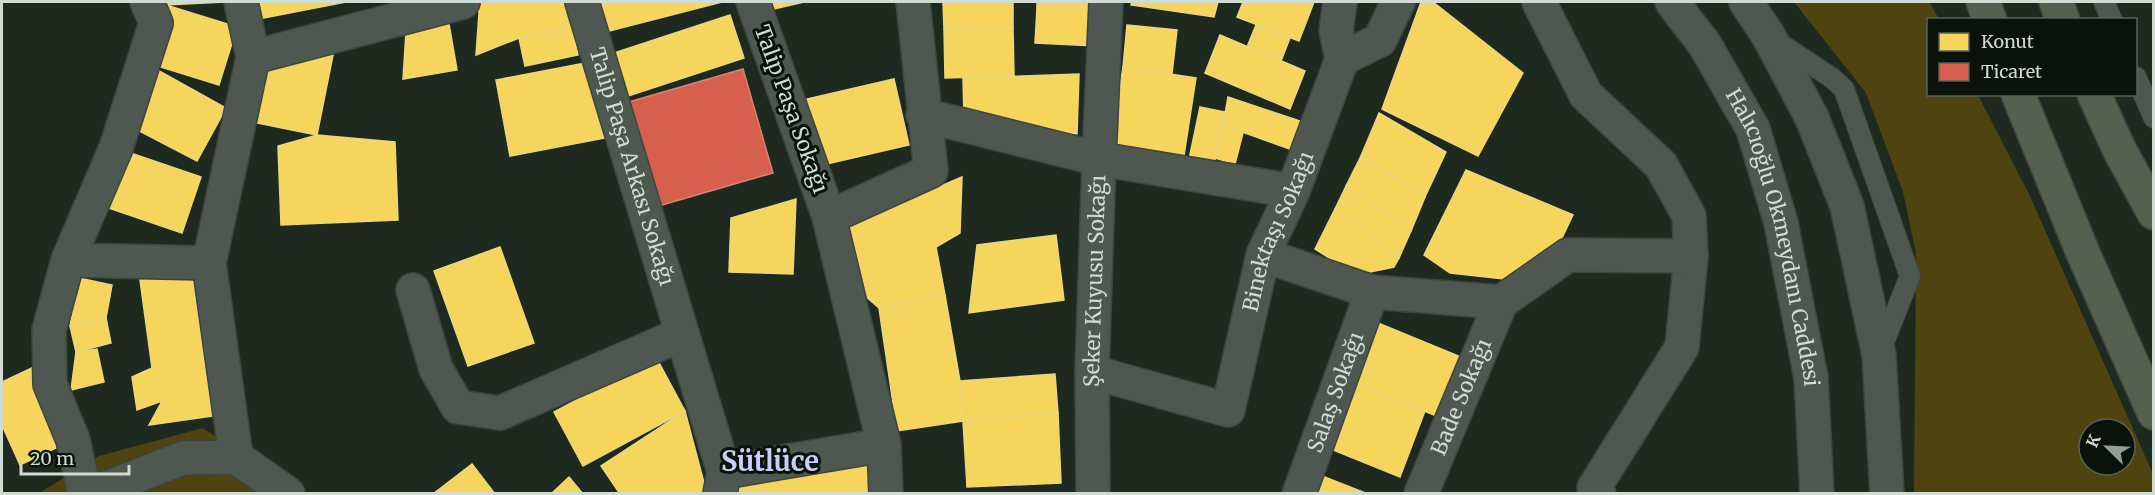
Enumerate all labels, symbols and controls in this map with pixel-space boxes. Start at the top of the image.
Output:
legend [1927,18,2137,96]
street label: Talip Paşa Sokağı [749,21,834,197]
text: Konut [1981,30,2034,53]
street label: Talip Paşa Arkası Sokağı [584,44,681,289]
text: Ticaret [1981,60,2042,83]
street label: Halıcıoğlu Okmeydanı Caddesi [1720,83,1825,387]
street label: Binektaşı Sokağı [1237,147,1320,314]
street label: Şeker Kuyusu Sokağı [1078,174,1111,387]
street label: Salaş Sokağı [1301,328,1369,456]
street label: Bade Sokağı [1425,334,1497,459]
north arrow [2077,417,2137,477]
text: K [2082,431,2105,450]
scale bar [21,438,129,476]
district label: Sütlüce [721,444,819,478]
text: 20 m [30,447,74,470]

